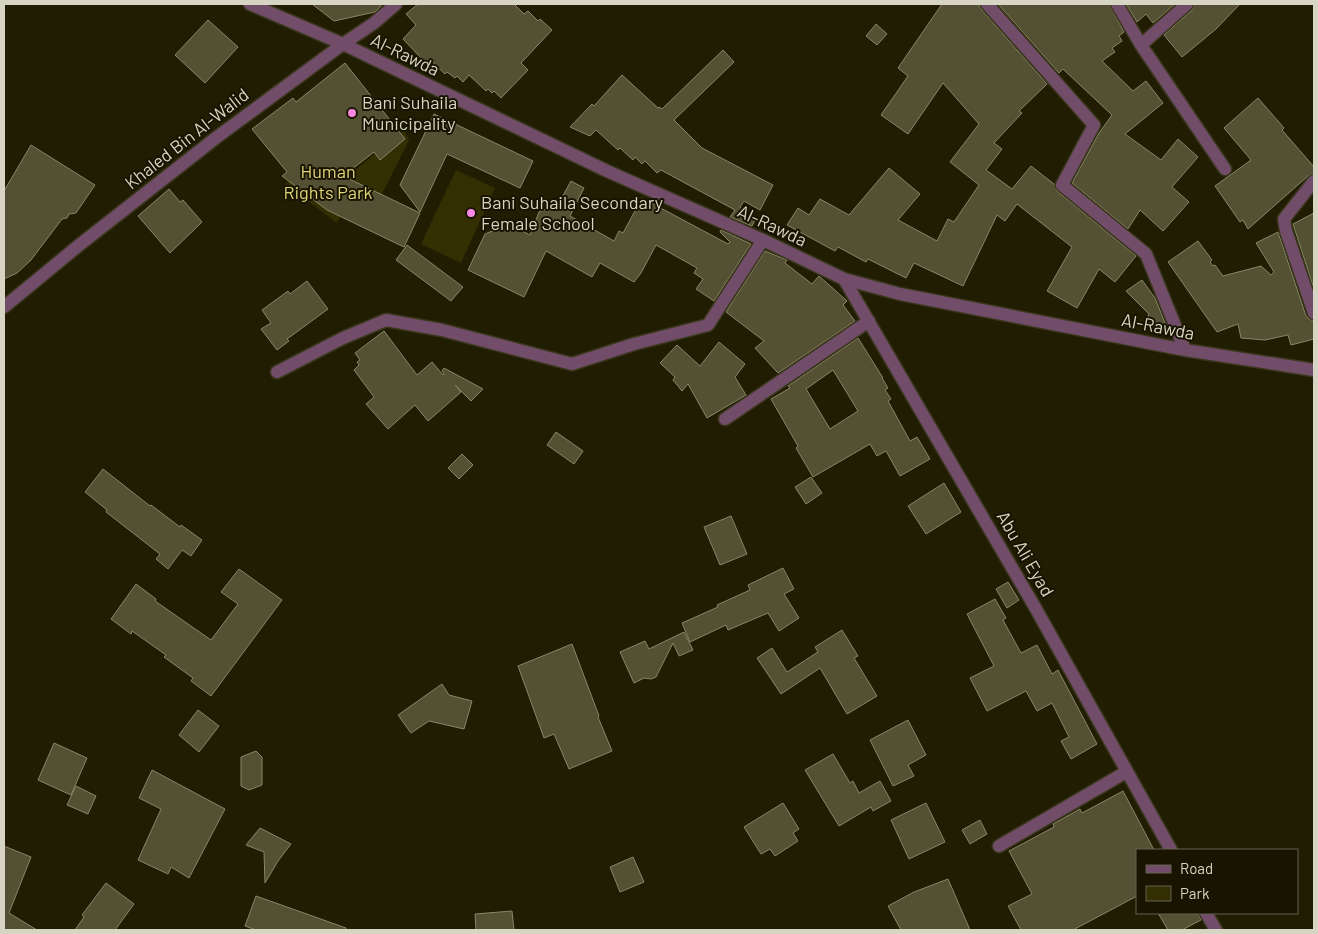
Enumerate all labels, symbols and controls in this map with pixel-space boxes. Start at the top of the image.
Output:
street label: Al-Rawda [367,28,444,80]
street label: Khaled Bin Al-Walid [120,83,253,193]
place label: Bani Suhaila Municipality [362,91,457,134]
marker: Bani Suhaila Municipality [346,107,358,119]
park label: Human Rights Park [283,160,373,203]
place label: Bani Suhaila Secondary Female School [481,191,663,234]
street label: Al-Rawda [734,199,811,251]
marker: Bani Suhaila Secondary Female School [465,207,477,219]
street label: Al-Rawda [1120,308,1197,344]
street label: Abu Ali Eyad [993,507,1059,600]
legend [1136,849,1298,914]
text: Road [1180,859,1213,877]
text: Park [1180,884,1210,902]

